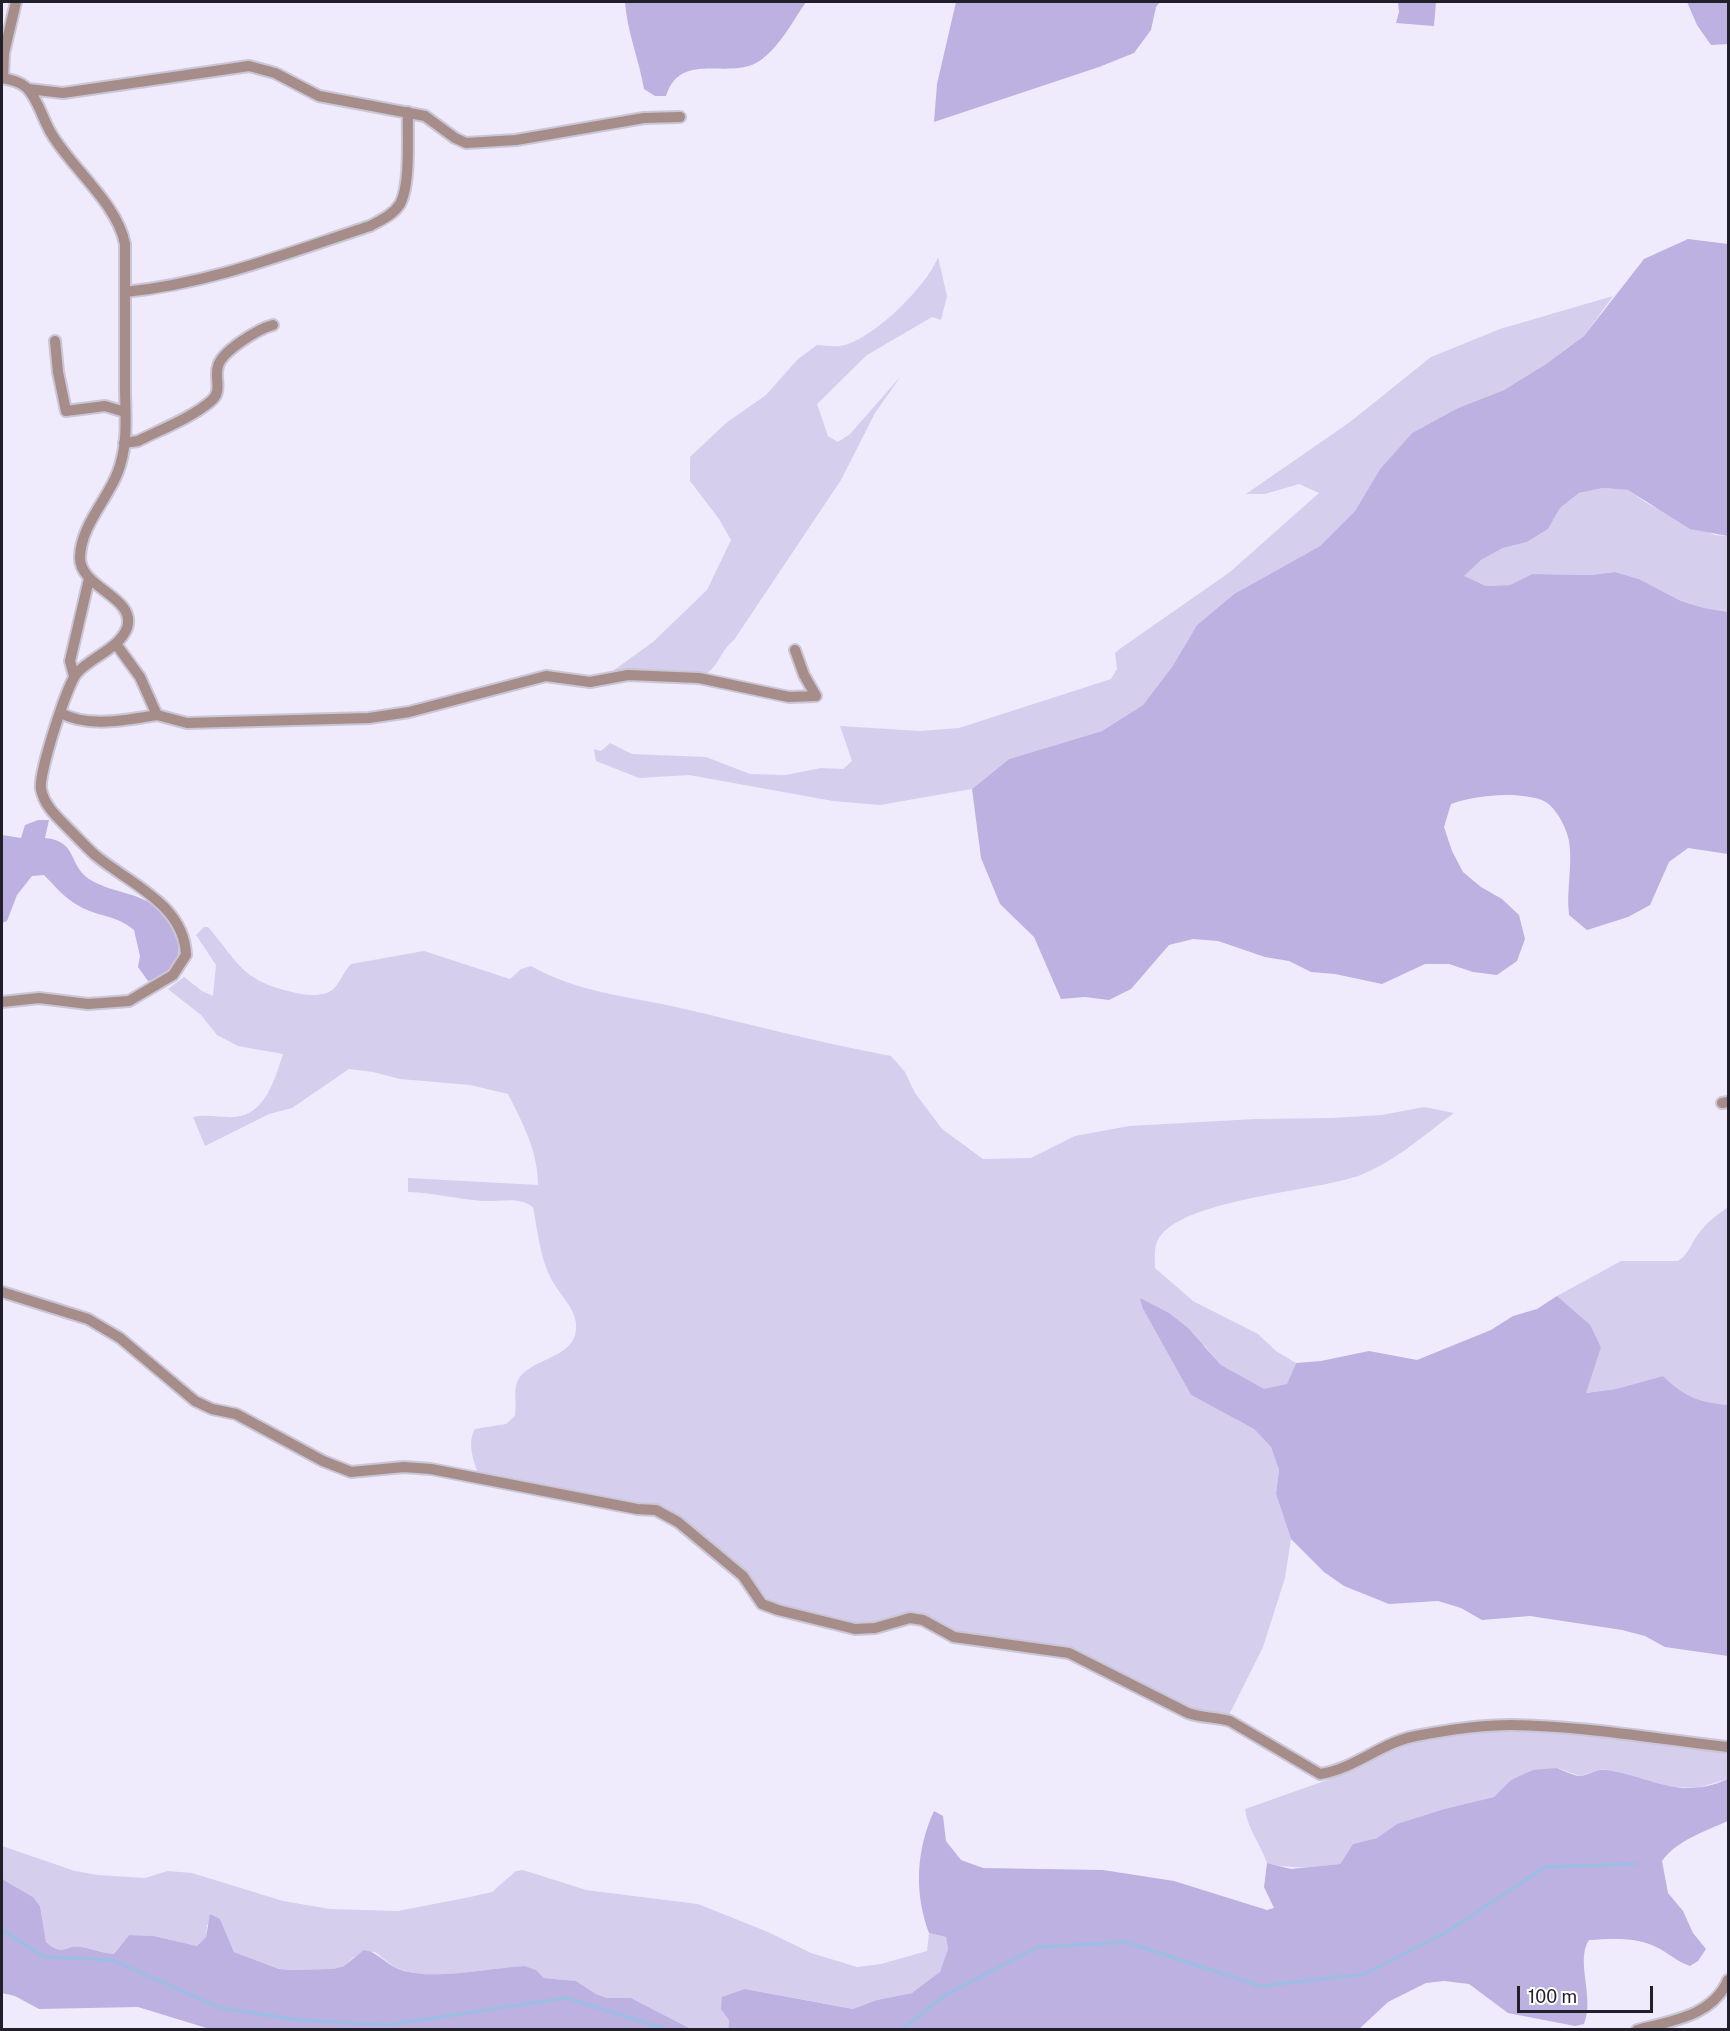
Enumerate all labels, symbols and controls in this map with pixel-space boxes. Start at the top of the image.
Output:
scale bar [1520,1974,1656,2012]
text: 100 m [1528,1986,1577,2007]

